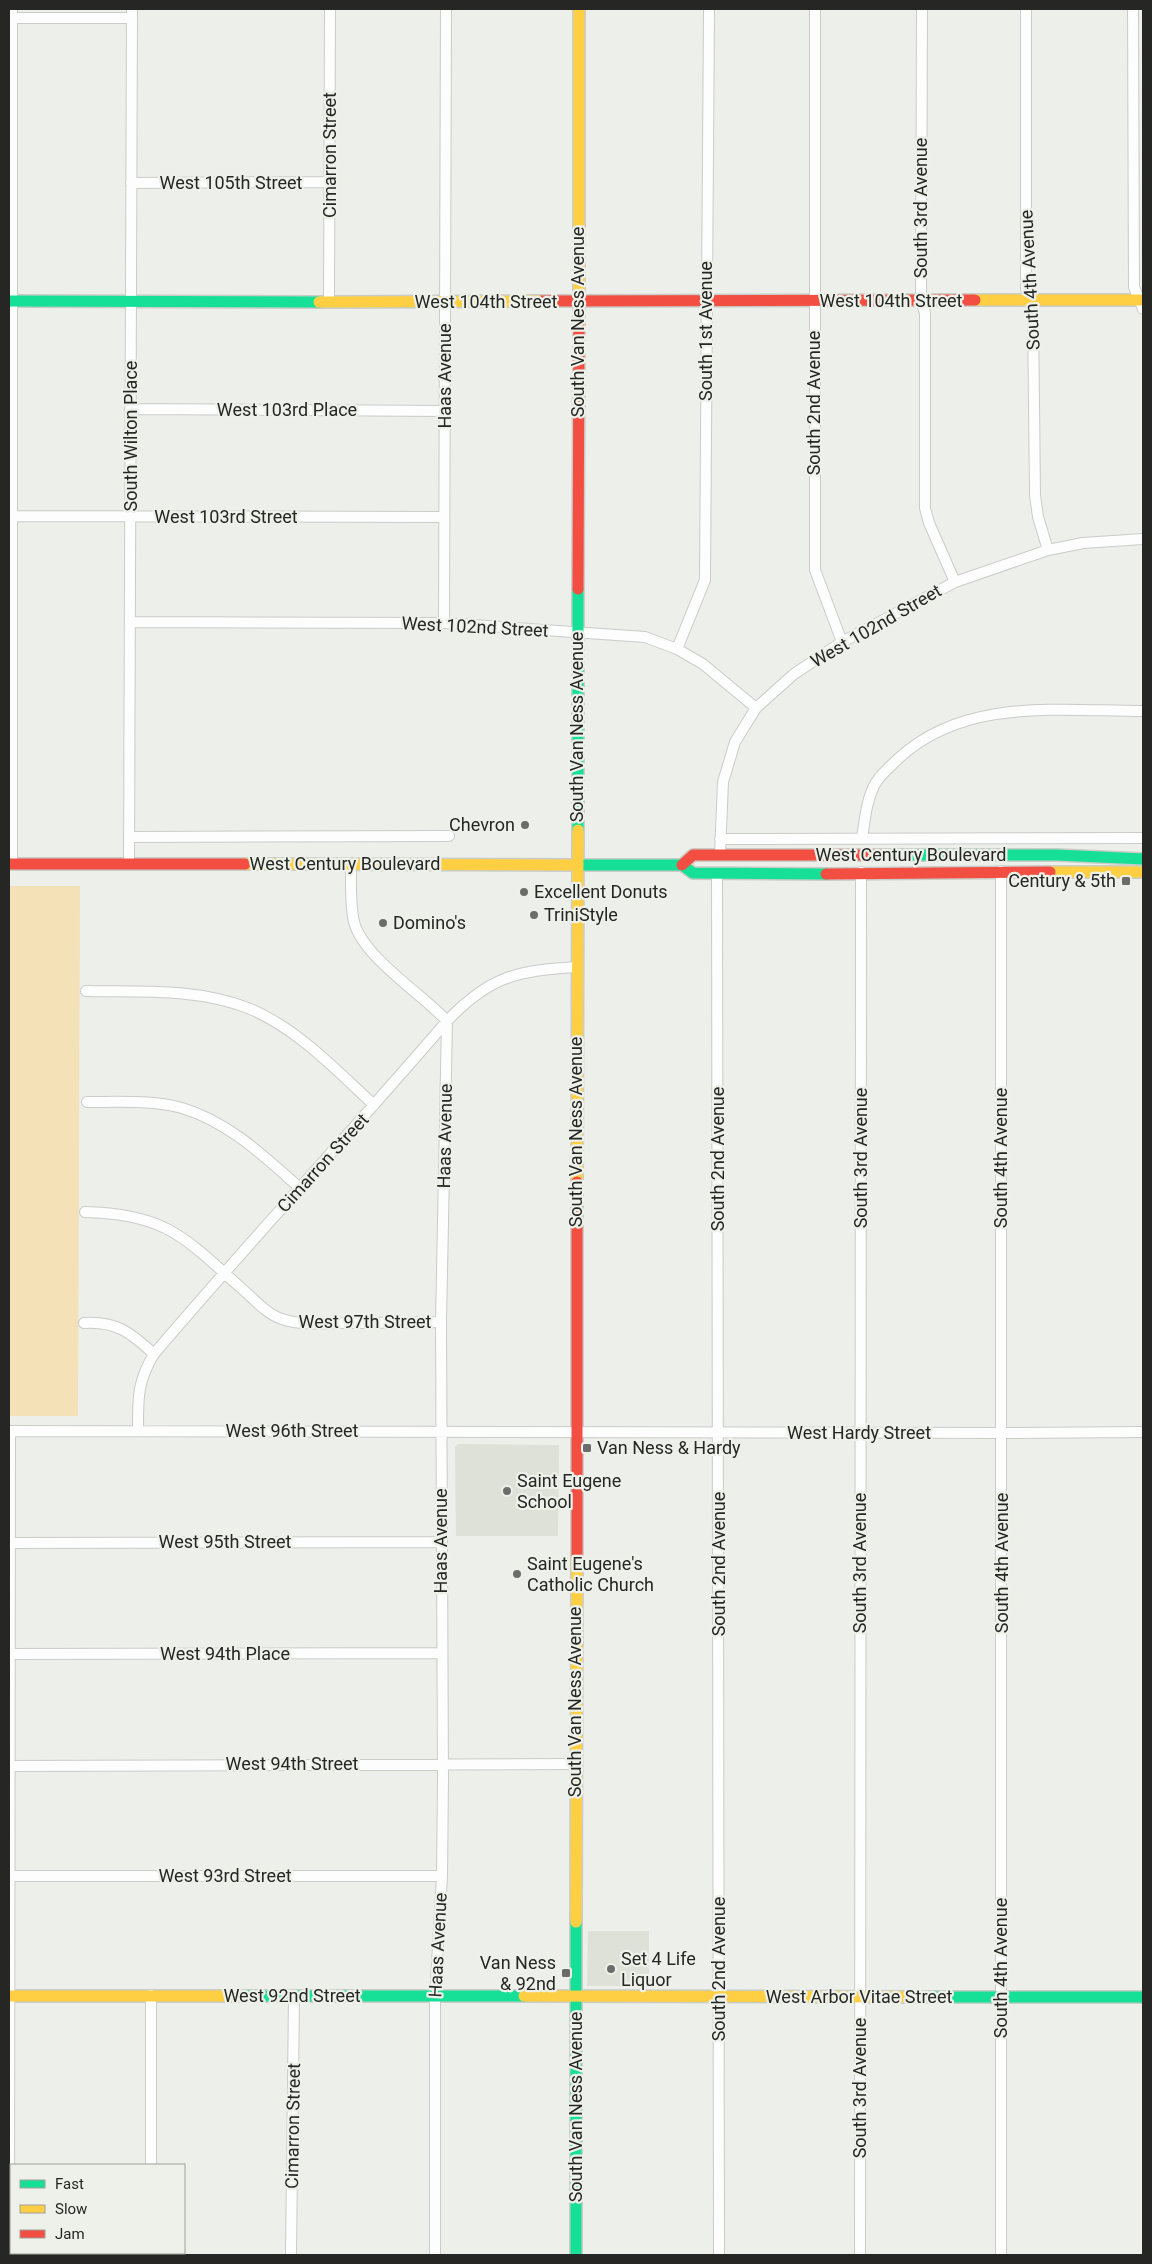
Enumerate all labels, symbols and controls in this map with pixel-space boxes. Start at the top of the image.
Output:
street label: Cimarron Street [319,92,340,218]
street label: South 3rd Avenue [910,138,931,278]
street label: West 105th Street [160,172,303,193]
street label: South 4th Avenue [1015,209,1044,351]
street label: South Van Ness Avenue [567,227,588,417]
street label: South 1st Avenue [695,261,716,401]
street label: West 104th Street [820,290,963,311]
street label: West 104th Street [415,291,558,312]
street label: Haas Avenue [434,323,455,429]
street label: South 2nd Avenue [803,331,824,475]
street label: South Wilton Place [120,361,141,511]
street label: West 103rd Place [217,399,357,420]
street label: West 103rd Street [154,506,298,527]
street label: West 102nd Street [807,580,945,671]
street label: West 102nd Street [401,612,549,641]
street label: South Van Ness Avenue [566,632,587,822]
place label: Chevron [449,814,515,835]
marker: Chevron [519,819,531,831]
street label: West Century Boulevard [816,844,1006,865]
street label: West Century Boulevard [250,853,440,874]
place label: Century & 5th [1008,870,1116,891]
marker: Century & 5th [1120,875,1132,887]
place label: Excellent Donuts [534,881,668,902]
marker: Excellent Donuts [518,886,530,898]
place label: TriniStyle [544,904,618,925]
marker: TriniStyle [528,909,540,921]
place label: Domino's [393,912,466,933]
marker: Domino's [377,917,389,929]
street label: South Van Ness Avenue [565,1037,586,1227]
street label: Haas Avenue [433,1083,456,1189]
street label: South 2nd Avenue [707,1087,728,1231]
street label: South 3rd Avenue [850,1088,871,1228]
street label: South 4th Avenue [990,1088,1011,1228]
street label: Cimarron Street [273,1109,373,1216]
street label: West 97th Street [299,1311,432,1332]
street label: West 96th Street [226,1420,359,1441]
street label: West Hardy Street [787,1422,931,1443]
place label: Van Ness & Hardy [597,1437,741,1458]
marker: Van Ness & Hardy [581,1442,593,1454]
place label: Saint Eugene School [517,1470,621,1512]
marker: Saint Eugene School [501,1485,513,1497]
street label: Haas Avenue [430,1488,451,1594]
street label: South 2nd Avenue [708,1492,729,1636]
street label: South 3rd Avenue [849,1493,870,1633]
street label: South 4th Avenue [991,1493,1012,1633]
street label: West 95th Street [159,1531,292,1552]
place label: Saint Eugene's Catholic Church [527,1553,654,1595]
marker: Saint Eugene's Catholic Church [511,1568,523,1580]
street label: South Van Ness Avenue [564,1607,585,1797]
street label: West 94th Place [160,1643,290,1664]
street label: West 94th Street [226,1753,359,1774]
street label: West 93rd Street [158,1865,292,1886]
street label: Haas Avenue [424,1892,451,1998]
street label: South 2nd Avenue [708,1897,729,2041]
street label: South 4th Avenue [990,1898,1011,2038]
place label: Set 4 Life Liquor [621,1948,696,1990]
place label: Van Ness & 92nd [480,1952,556,1994]
marker: Set 4 Life Liquor [605,1963,617,1975]
marker: Van Ness & 92nd [560,1967,572,1979]
street label: West 92nd Street [223,1985,361,2006]
street label: West Arbor Vitae Street [766,1986,952,2007]
street label: South Van Ness Avenue [565,2012,586,2202]
street label: South 3rd Avenue [849,2018,870,2158]
street label: Cimarron Street [281,2063,304,2189]
legend [10,2164,185,2254]
text: Fast [55,2175,84,2193]
text: Slow [55,2200,87,2218]
text: Jam [55,2225,85,2243]

